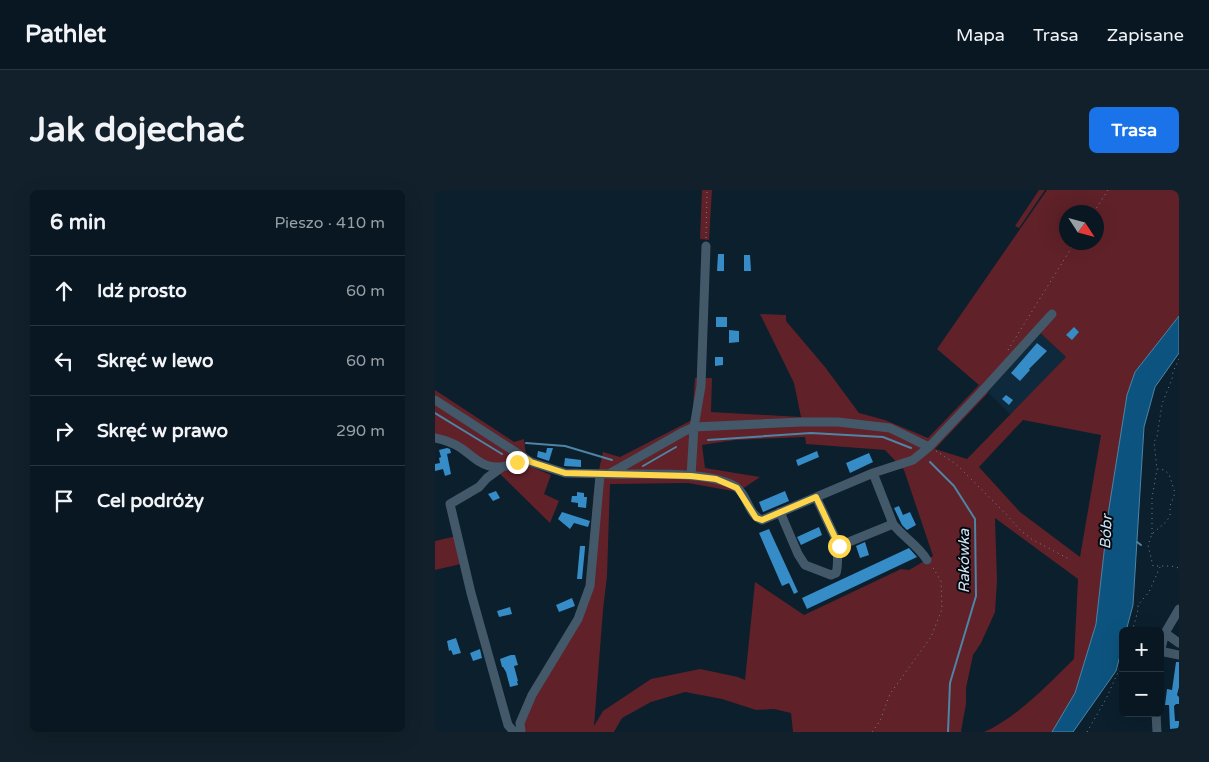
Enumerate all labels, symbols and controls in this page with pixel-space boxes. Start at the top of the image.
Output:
text: Pathlet [25,20,106,49]
text: Mapa [956,24,1005,46]
text: Trasa [1033,24,1079,46]
text: Zapisane [1107,24,1184,46]
button: Trasa [1089,107,1179,153]
text: Jak dojechać [30,109,245,151]
north arrow [1059,205,1104,250]
text: 6 min [50,210,106,235]
text: Pieszo · 410 m [274,213,385,233]
icon: ahead [50,277,78,305]
text: Idź prosto [97,280,187,302]
text: 60 m [346,281,385,301]
icon: left [50,347,78,375]
text: Skręć w lewo [97,350,214,372]
text: 60 m [346,351,385,371]
icon: right [50,417,78,445]
text: Skręć w prawo [97,420,228,442]
text: 290 m [336,421,385,441]
route end [506,451,529,474]
icon: arrive [50,487,78,515]
text: Cel podróży [97,490,204,512]
water label: Bóbr [1096,512,1116,550]
water label: Rakówka [955,528,973,593]
route start [828,535,851,558]
map controls [1119,627,1164,717]
button: + [1119,627,1164,672]
button: − [1119,672,1164,717]

